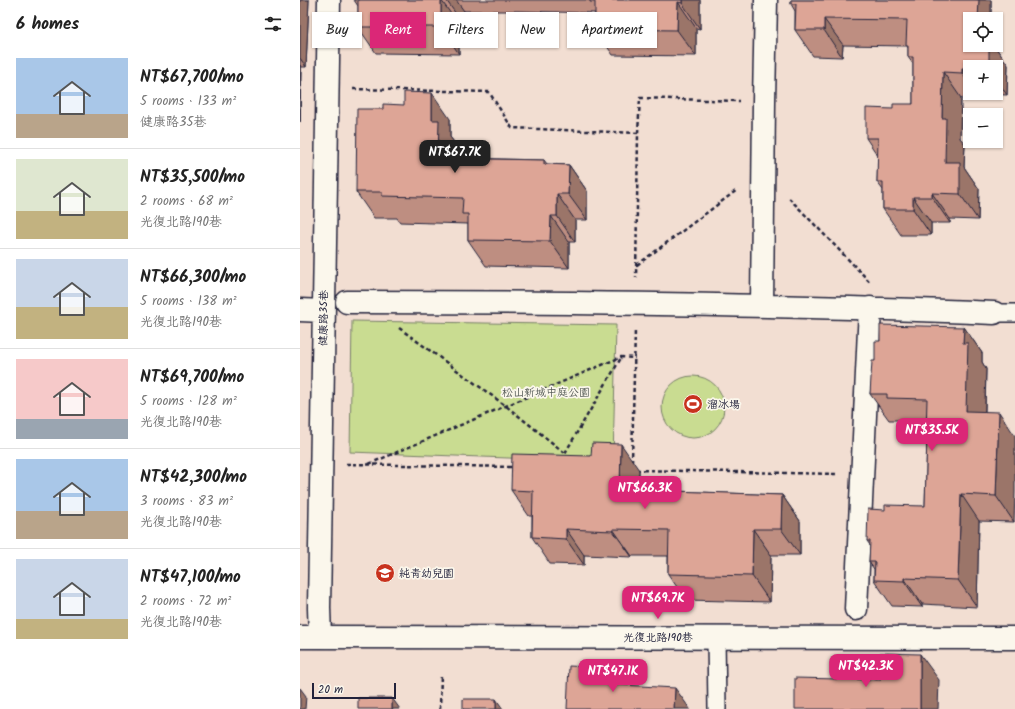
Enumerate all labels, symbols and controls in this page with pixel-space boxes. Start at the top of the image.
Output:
text: 6 homes [16,11,79,38]
chip: Buy [312,12,362,48]
chip: Rent [370,12,426,48]
chip: Filters [434,12,498,48]
chip: New [506,12,559,48]
chip: Apartment [567,12,657,48]
map controls [963,12,1003,148]
button: locate [963,12,1003,52]
icon: filters [262,13,284,35]
button: + [963,60,1003,100]
text: NT$67,700/mo [140,64,244,91]
icon: home [48,74,96,122]
text: 5 rooms · 133 m² [140,91,236,112]
button: − [963,108,1003,148]
text: 健康路35巷 [140,112,206,133]
pin: NT$67.7K [414,140,496,174]
text: NT$67.7K [428,142,482,163]
text: NT$35,500/mo [140,164,245,191]
icon: home [48,175,96,223]
text: 2 rooms · 68 m² [140,191,233,212]
text: 光復北路190巷 [140,212,222,233]
text: NT$66,300/mo [140,264,246,291]
icon: home [48,275,96,323]
street label: 健康路35巷 [315,290,333,346]
text: 5 rooms · 138 m² [140,291,237,312]
text: 光復北路190巷 [140,312,222,333]
text: NT$69,700/mo [140,364,244,391]
icon: home [48,375,96,423]
park label: 松山新城中庭公園 [502,384,590,402]
text: 5 rooms · 128 m² [140,391,237,412]
sports icon: 溜冰場 [682,393,704,415]
place label: 溜冰場 [707,396,740,414]
text: 光復北路190巷 [140,412,222,433]
pin: NT$35.5K [891,418,973,452]
text: NT$35.5K [905,420,959,441]
text: NT$42,300/mo [140,464,247,491]
icon: home [48,475,96,523]
pin: NT$66.3K [604,476,686,510]
text: NT$66.3K [617,478,673,499]
text: 3 rooms · 83 m² [140,491,233,512]
text: 光復北路190巷 [140,512,222,533]
school or university icon: 純青幼兒園 [374,562,396,584]
text: NT$47,100/mo [140,564,241,591]
place label: 純青幼兒園 [399,565,454,583]
icon: home [48,575,96,623]
pin: NT$69.7K [617,586,699,620]
text: NT$69.7K [631,588,685,609]
text: 2 rooms · 72 m² [140,591,231,612]
text: 光復北路190巷 [140,612,222,633]
street label: 光復北路190巷 [623,629,693,647]
pin: NT$42.3K [825,654,907,688]
text: NT$42.3K [838,656,894,677]
pin: NT$47.1K [572,659,654,693]
text: NT$47.1K [587,661,639,682]
scale bar [312,681,396,700]
text: 20 m [318,681,343,699]

